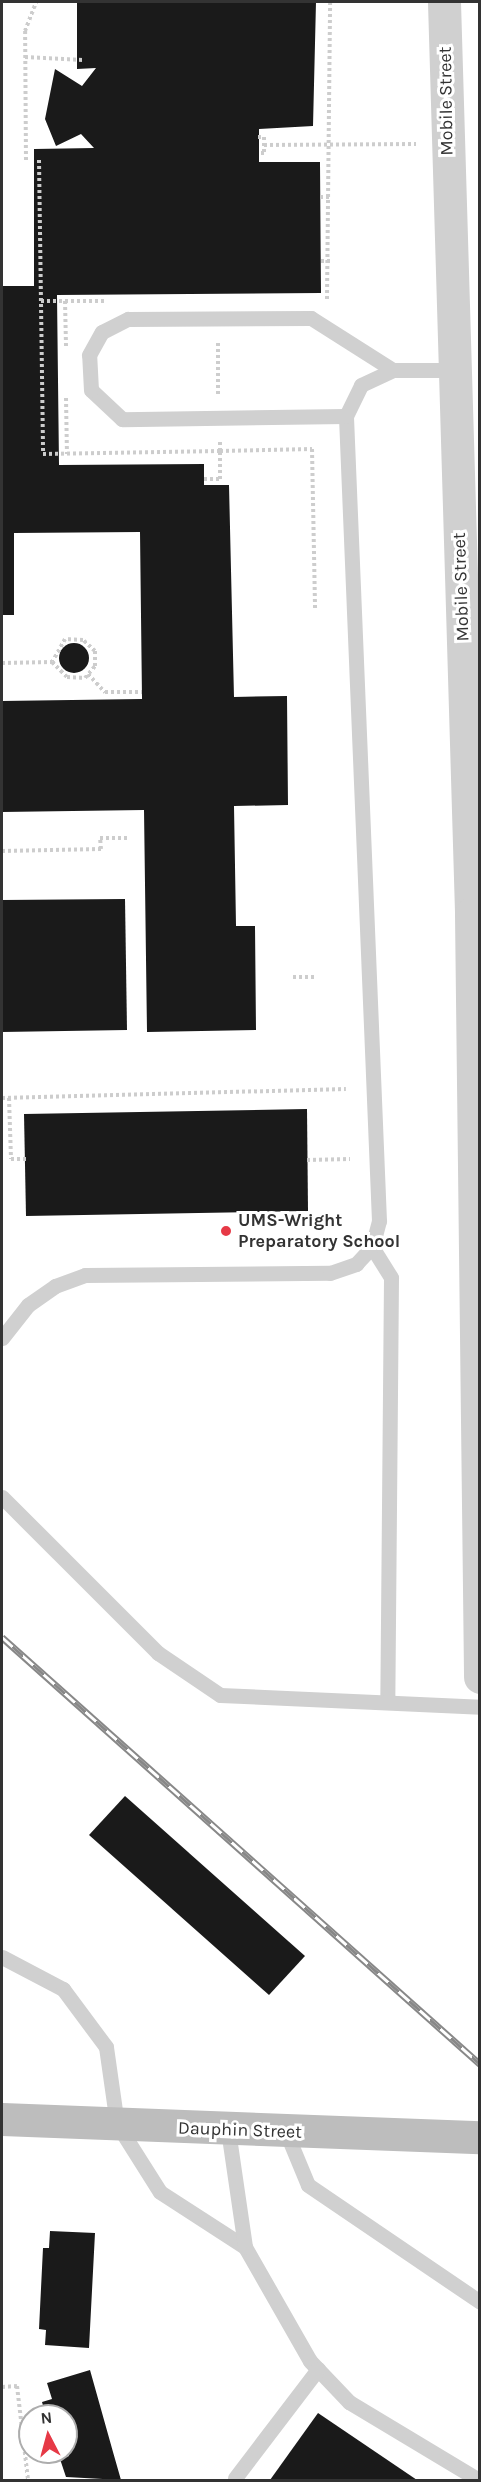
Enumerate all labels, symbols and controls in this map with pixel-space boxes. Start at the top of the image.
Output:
street label: Mobile Street [434,46,458,156]
street label: Mobile Street [448,532,474,642]
place label: UMS-Wright Preparatory School [238,1210,400,1252]
marker: UMS-Wright Preparatory School [219,1224,233,1238]
street label: Dauphin Street [178,2117,302,2143]
north arrow [18,2404,78,2464]
text: N [40,2408,53,2428]

